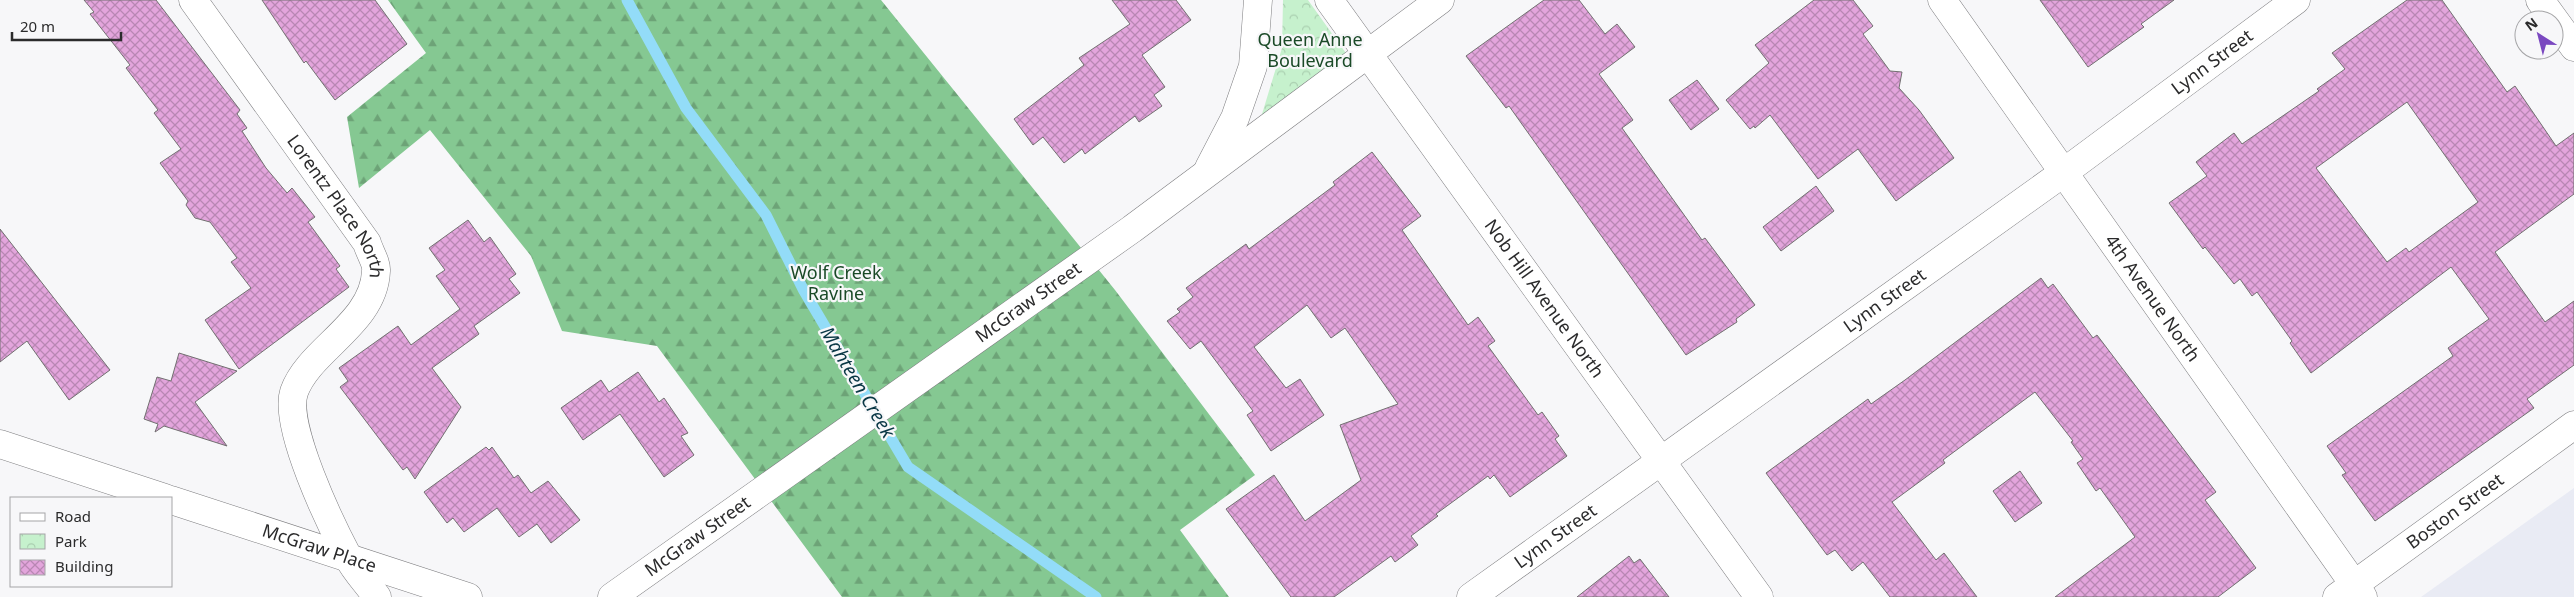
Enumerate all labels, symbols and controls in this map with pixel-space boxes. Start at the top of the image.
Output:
scale bar [12,10,121,42]
north arrow [2514,10,2564,60]
text: N [2521,13,2541,35]
text: 20 m [20,16,55,36]
street label: Lynn Street [2166,23,2258,100]
park label: Queen Anne Boulevard [1257,27,1363,72]
street label: Lorentz Place North [282,129,389,279]
street label: Nob Hill Avenue North [1480,214,1610,382]
street label: 4th Avenue North [2100,229,2206,366]
street label: McGraw Street [970,256,1086,347]
park label: Wolf Creek Ravine [790,260,882,305]
street label: Lynn Street [1838,262,1931,337]
water label: Mahteen Creek [814,321,902,443]
street label: Boston Street [2401,467,2508,554]
street label: McGraw Street [639,490,755,581]
legend [10,497,172,587]
street label: Lynn Street [1509,498,1601,573]
text: Road [55,506,91,526]
street label: McGraw Place [260,518,380,577]
text: Park [55,531,87,551]
text: Building [55,556,113,576]

